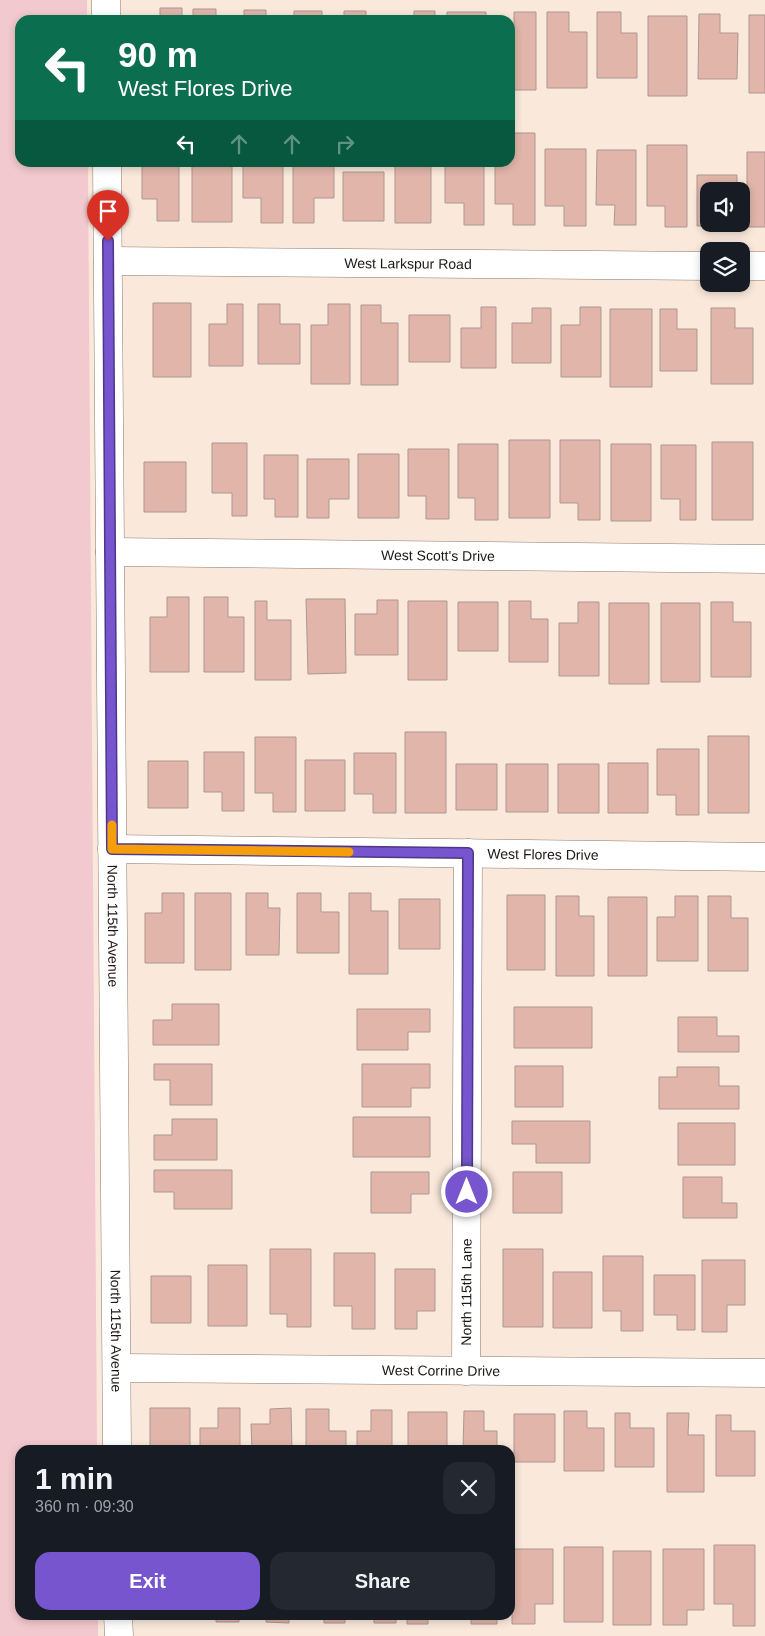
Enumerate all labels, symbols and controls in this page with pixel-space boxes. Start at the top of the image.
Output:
icon: left [35,35,100,100]
text: 90 m [118,35,198,74]
text: West Flores Drive [118,76,292,101]
icon: left [172,130,200,158]
icon: ahead [225,130,253,158]
icon: ahead [278,130,306,158]
icon: right [331,130,359,158]
map controls [700,182,750,292]
button: sound [700,182,750,232]
pin [87,190,129,241]
icon: arrive [94,197,122,225]
button: layers [700,242,750,292]
street label: West Larkspur Road [344,255,472,272]
street label: West Scott's Drive [381,547,495,564]
street label: West Flores Drive [487,846,599,863]
street label: North 115th Avenue [104,865,121,988]
position arrow [440,1165,492,1217]
street label: North 115th Lane [458,1238,475,1346]
street label: North 115th Avenue [108,1270,125,1393]
street label: West Corrine Drive [382,1362,500,1379]
text: 1 min [35,1462,113,1495]
button: close [443,1462,495,1514]
text: 360 m · 09:30 [35,1498,134,1515]
button: Exit [35,1552,260,1610]
button: Share [270,1552,495,1610]

